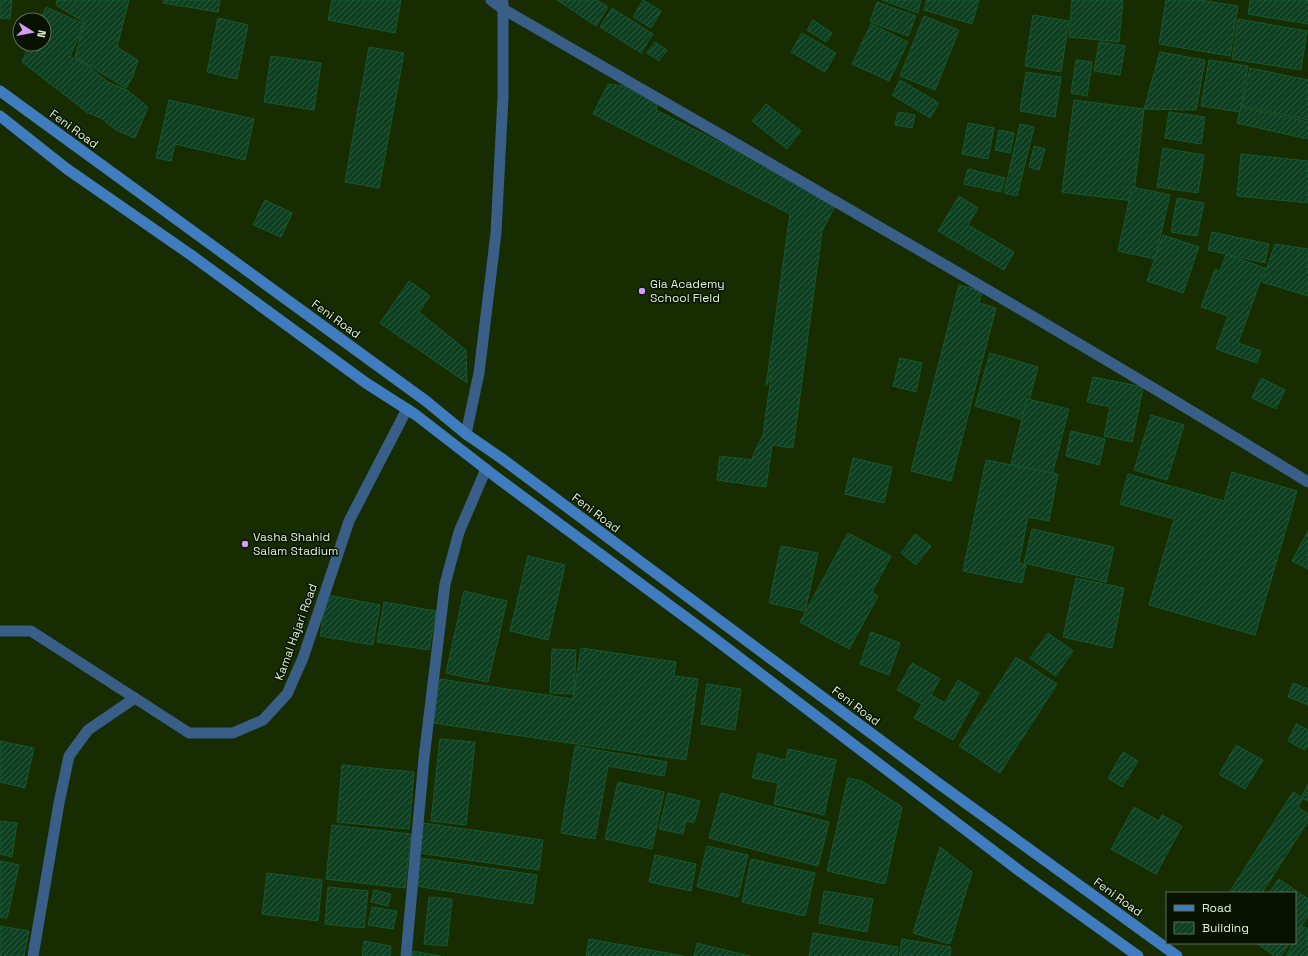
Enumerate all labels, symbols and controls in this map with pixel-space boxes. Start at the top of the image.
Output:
north arrow [12,12,52,52]
text: N [34,29,49,39]
street label: Feni Road [46,106,102,152]
place label: Gia Academy School Field [650,276,725,306]
marker: Gia Academy School Field [637,286,647,296]
street label: Feni Road [308,296,364,342]
street label: Feni Road [569,490,623,536]
place label: Vasha Shahid Salam Stadium [253,529,338,559]
marker: Vasha Shahid Salam Stadium [240,539,250,549]
street label: Kamal Hajari Road [271,581,321,683]
street label: Feni Road [829,683,883,729]
street label: Feni Road [1090,874,1146,920]
legend [1166,892,1296,944]
text: Road [1202,900,1231,916]
text: Building [1202,920,1249,936]

